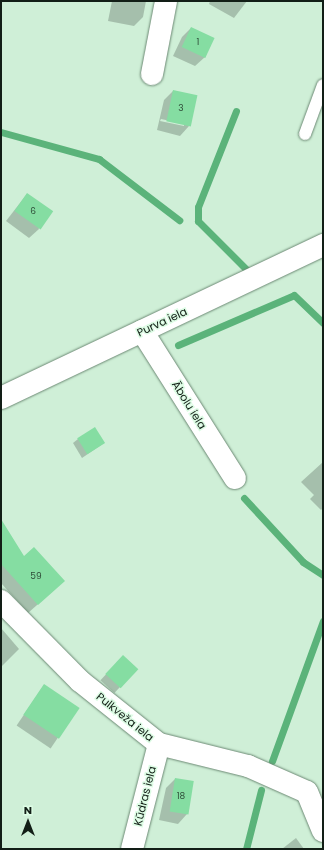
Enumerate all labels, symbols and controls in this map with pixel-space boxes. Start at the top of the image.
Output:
house number: 1 [197,37,199,47]
house number: 3 [178,103,184,113]
house number: 6 [30,206,36,216]
street label: Purva iela [135,305,189,339]
street label: Ābolu iela [169,379,209,431]
house number: 59 [30,571,42,581]
street label: Pulkveža iela [94,690,156,744]
street label: Kūdras iela [131,765,159,827]
house number: 18 [177,791,185,801]
north arrow [8,802,48,842]
text: N [24,802,32,818]

